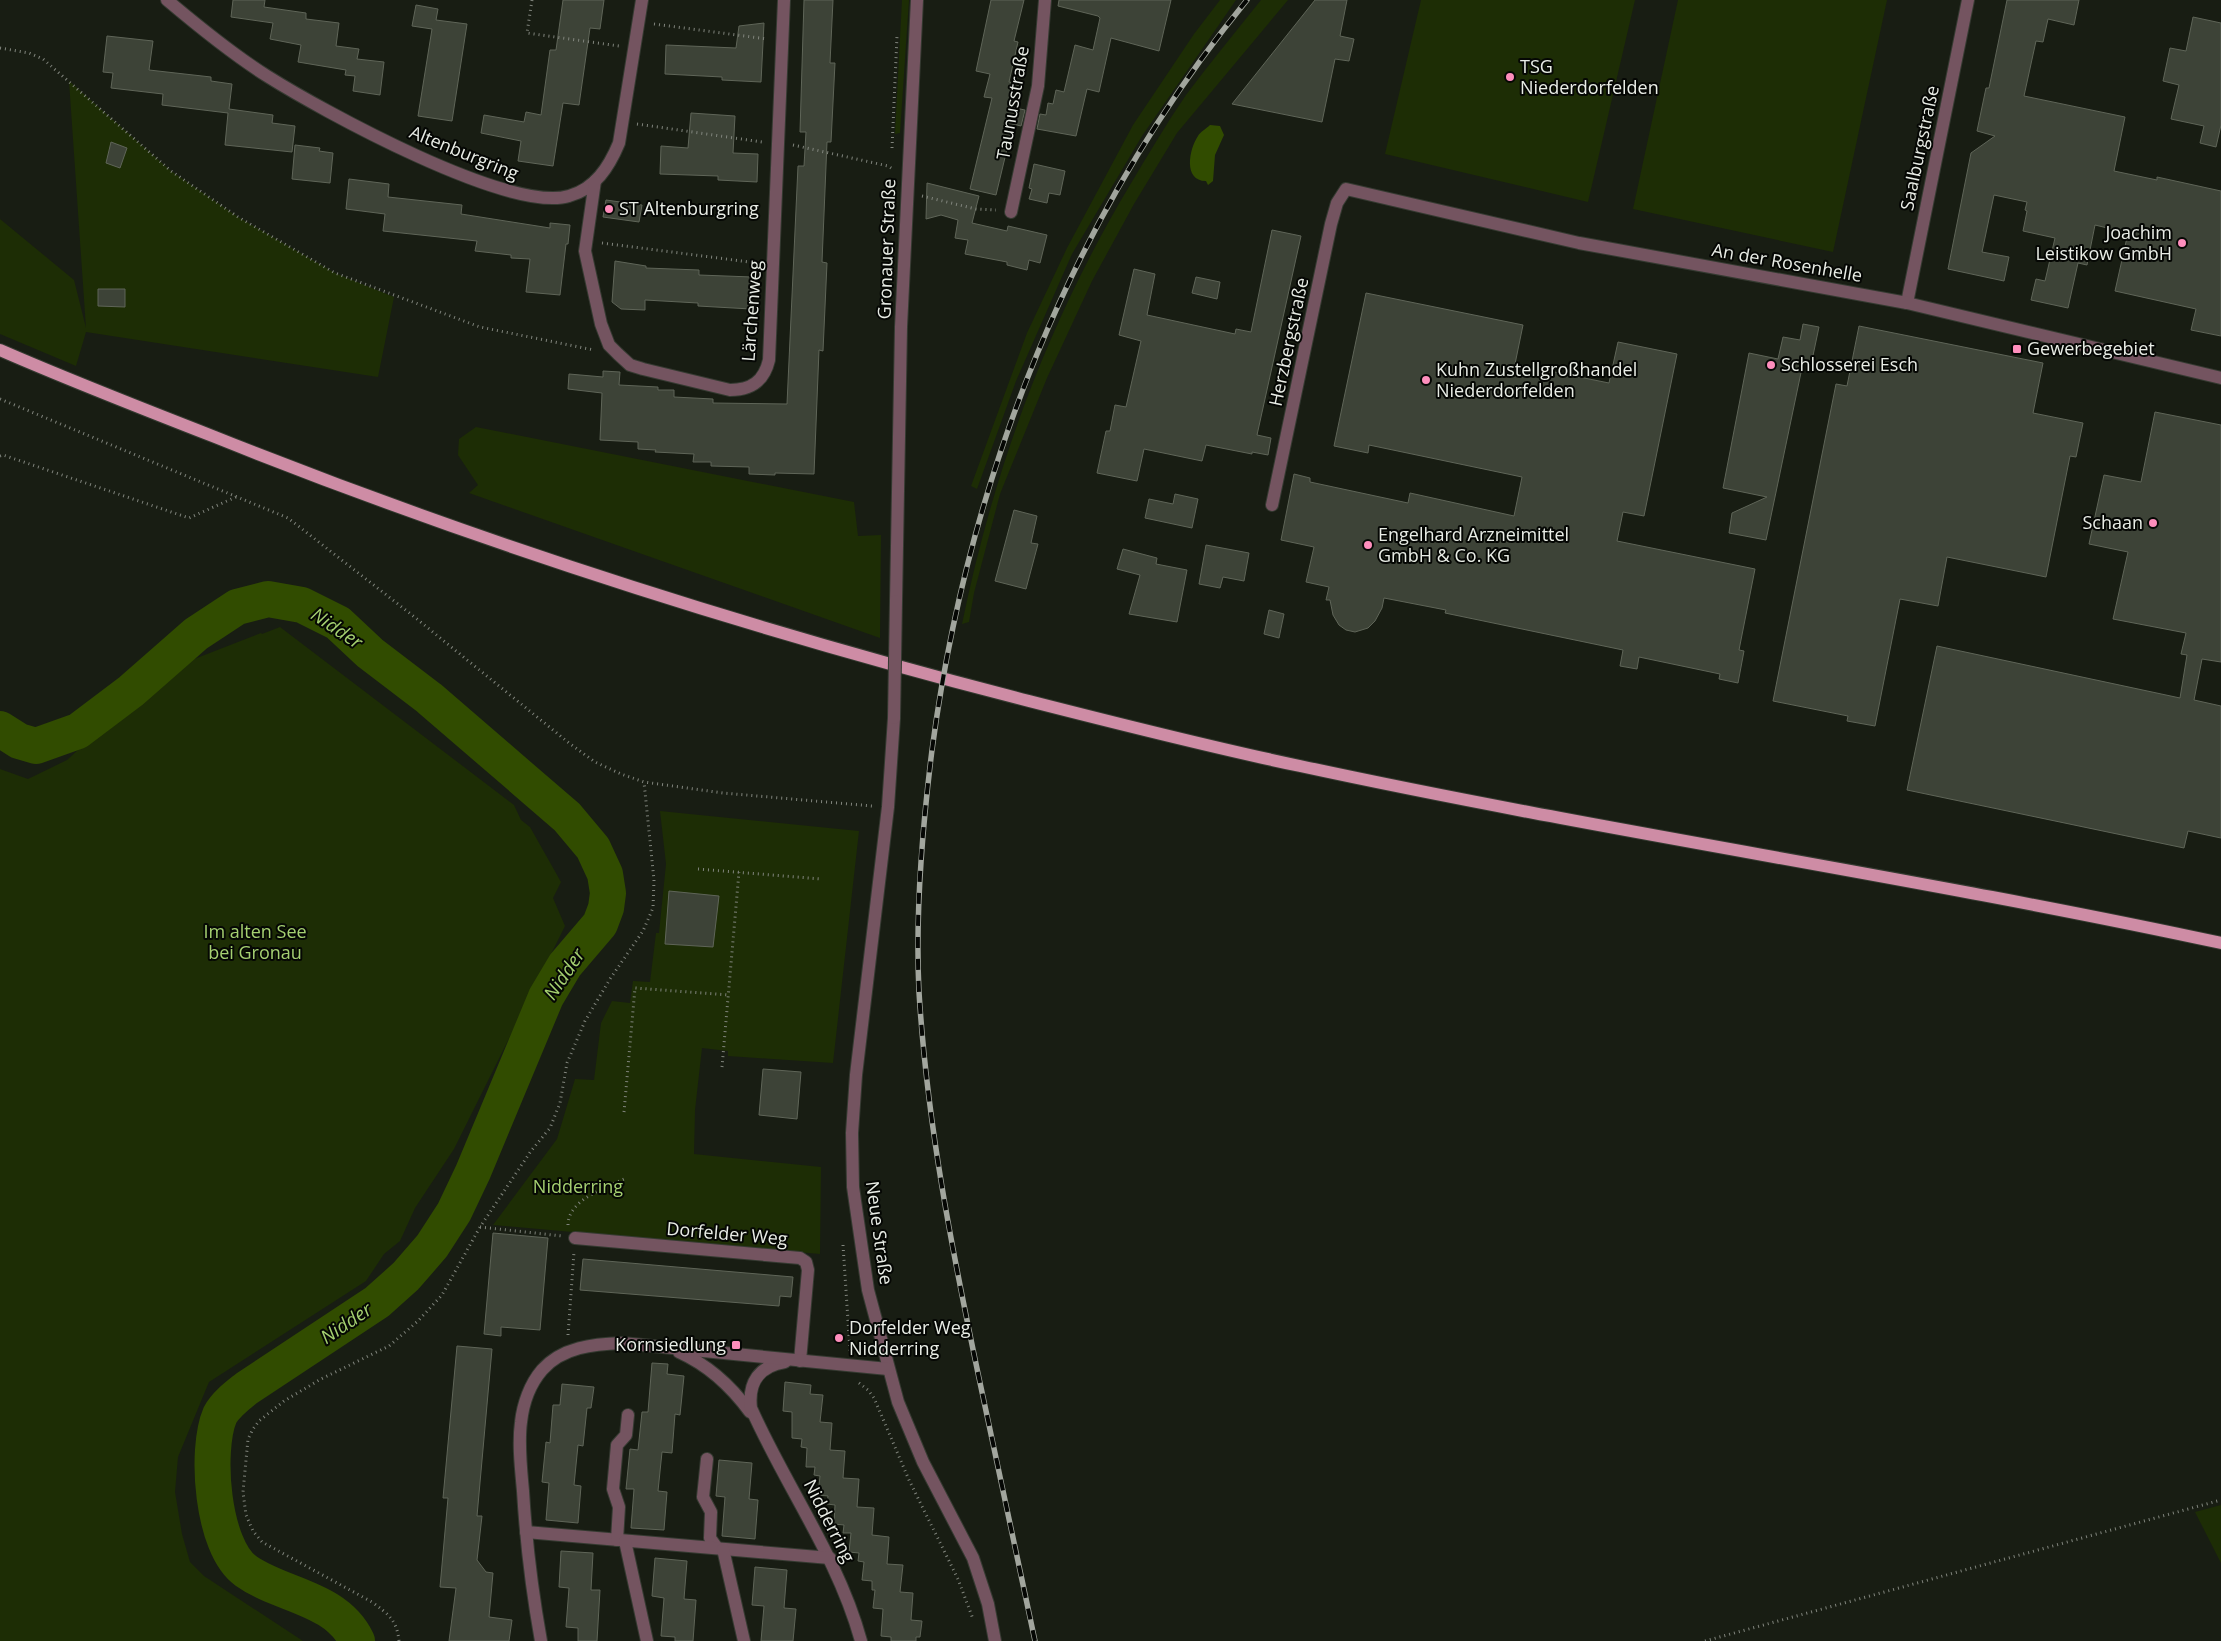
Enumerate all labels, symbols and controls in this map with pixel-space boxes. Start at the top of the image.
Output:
street label: Taunusstraße [990,44,1034,162]
place label: TSG Niederdorfelden [1520,54,1659,99]
marker: TSG Niederdorfelden [1504,71,1516,83]
street label: Saalburgstraße [1894,83,1944,213]
street label: Altenburgring [406,119,523,185]
street label: Gronauer Straße [872,178,900,320]
place label: ST Altenburgring [619,196,759,220]
marker: ST Altenburgring [603,203,615,215]
place label: Joachim Leistikow GmbH [2035,220,2172,265]
street label: An der Rosenhelle [1710,237,1864,287]
marker: Joachim Leistikow GmbH [2176,237,2188,249]
street label: Lärchenweg [735,259,767,362]
street label: Herzbergstraße [1263,275,1313,408]
place label: Gewerbegebiet [2027,336,2155,360]
marker: Gewerbegebiet [2011,343,2023,355]
place label: Schlosserei Esch [1781,352,1918,376]
place label: Kuhn Zustellgroßhandel Niederdorfelden [1436,357,1637,402]
marker: Schlosserei Esch [1765,359,1777,371]
marker: Kuhn Zustellgroßhandel Niederdorfelden [1420,374,1432,386]
place label: Schaan [2082,510,2143,534]
marker: Schaan [2147,517,2159,529]
place label: Engelhard Arzneimittel GmbH & Co. KG [1378,522,1569,567]
marker: Engelhard Arzneimittel GmbH & Co. KG [1362,539,1374,551]
water label: Nidder [306,601,369,656]
park label: Im alten See bei Gronau [203,919,307,964]
water label: Nidder [537,942,592,1005]
park label: Nidderring [533,1174,623,1198]
street label: Neue Straße [861,1179,899,1286]
street label: Dorfelder Weg [665,1216,789,1250]
water label: Nidder [315,1295,378,1350]
place label: Dorfelder Weg Nidderring [849,1315,971,1360]
place label: Kornsiedlung [615,1332,726,1356]
marker: Dorfelder Weg Nidderring [833,1332,845,1344]
marker: Kornsiedlung [730,1339,742,1351]
street label: Nidderring [799,1475,861,1566]

